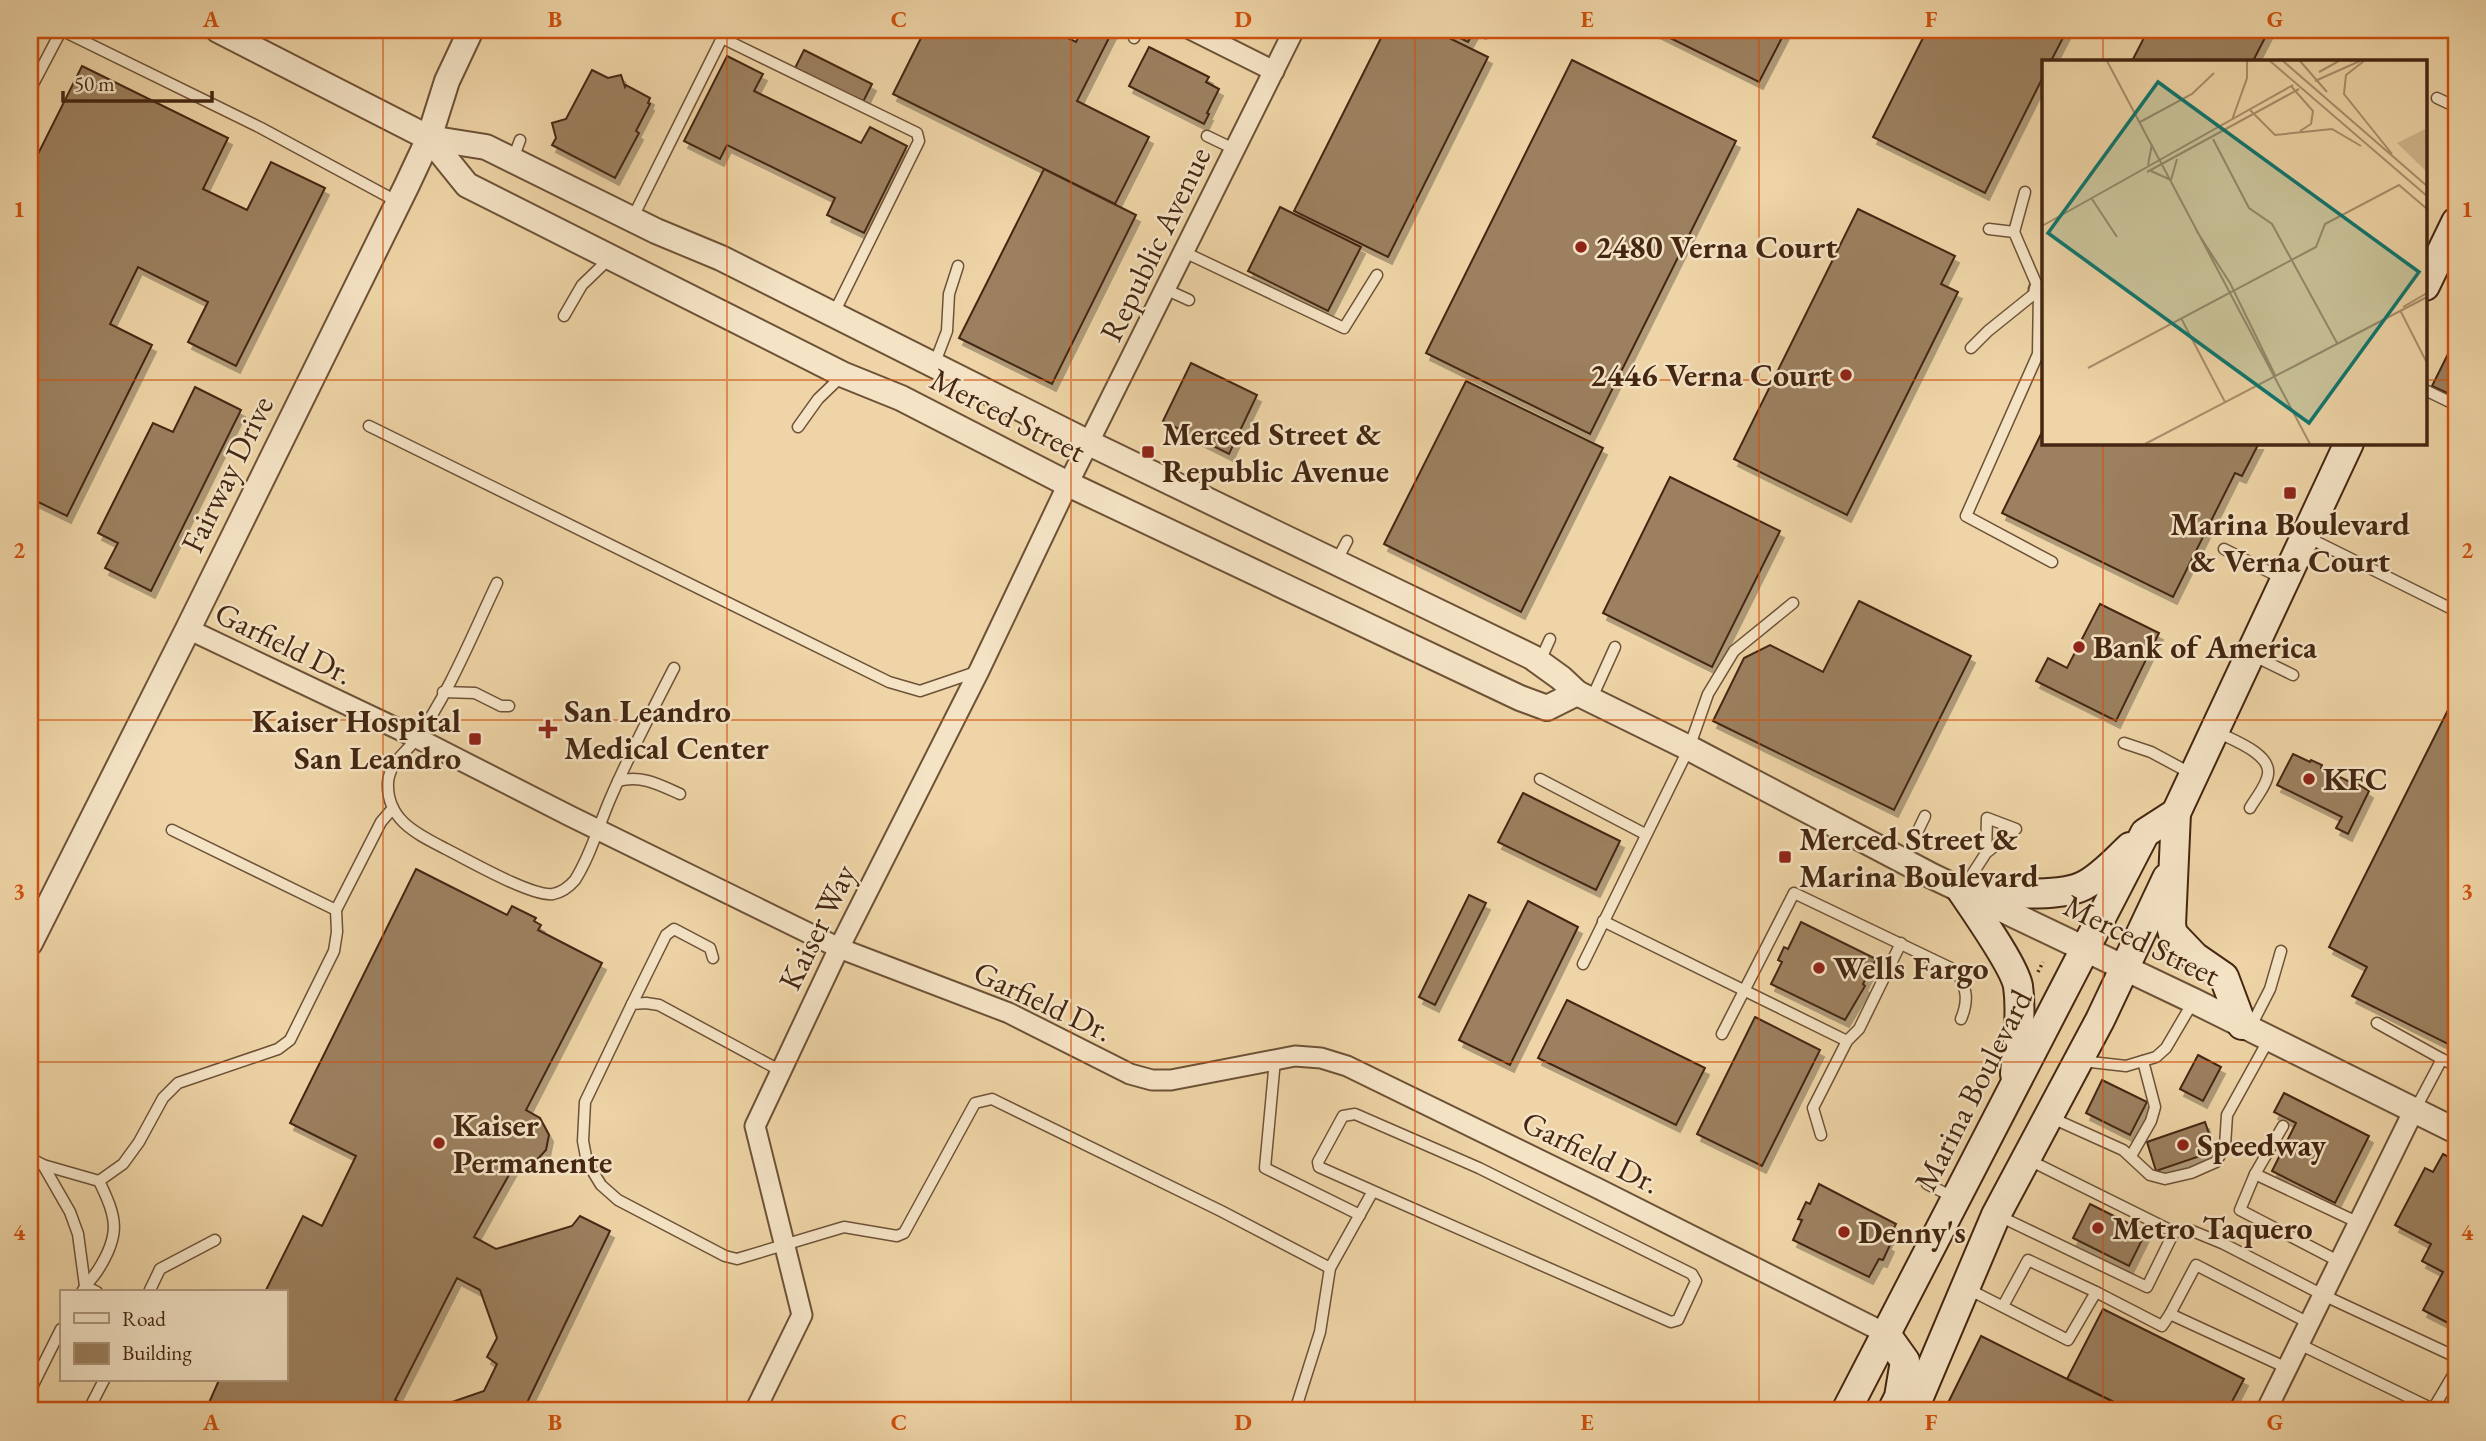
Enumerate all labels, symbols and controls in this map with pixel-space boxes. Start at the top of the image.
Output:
text: A [202,4,220,34]
text: B [548,4,562,34]
text: C [891,4,907,34]
text: D [1234,4,1252,34]
text: E [1580,4,1594,34]
text: F [1925,4,1938,34]
text: G [2267,4,2283,34]
scale bar [63,60,212,104]
inset map [2042,60,2426,444]
text: 50 m [74,70,115,97]
street label: Republic Avenue [1090,140,1220,348]
text: 1 [13,194,25,224]
text: 1 [2461,194,2473,224]
place label: 2480 Verna Court [1595,226,1837,268]
marker: 2480 Verna Court [1573,239,1589,255]
place label: 2446 Verna Court [1590,354,1832,396]
street label: Merced Street [923,358,1093,472]
marker: 2446 Verna Court [1838,367,1854,383]
street label: Fairway Drive [171,389,283,559]
place label: Merced Street & Republic Avenue [1162,413,1389,492]
marker: Merced Street & Republic Avenue [1140,444,1156,460]
marker: Marina Boulevard & Verna Court [2282,485,2298,501]
place label: Marina Boulevard & Verna Court [2170,503,2410,582]
text: 2 [13,535,25,565]
text: 2 [2461,535,2473,565]
street label: Garfield Dr. [208,592,360,694]
place label: Bank of America [2093,626,2318,668]
marker: Bank of America [2071,639,2087,655]
place label: San Leandro Medical Center [564,690,769,769]
place label: Kaiser Hospital San Leandro [252,700,461,779]
marker: San Leandro Medical Center [538,719,558,739]
marker: Kaiser Hospital San Leandro [467,731,483,747]
place label: KFC [2323,758,2388,800]
marker: KFC [2301,771,2317,787]
place label: Merced Street & Marina Boulevard [1799,818,2039,897]
marker: Merced Street & Marina Boulevard [1777,849,1793,865]
street label: Kaiser Way [769,856,866,997]
text: 3 [13,876,25,906]
text: 3 [2461,876,2473,906]
street label: Merced Street [2057,884,2227,996]
place label: Wells Fargo [1833,947,1988,989]
street label: Garfield Dr. [967,951,1119,1051]
marker: Wells Fargo [1811,960,1827,976]
street label: Marina Boulevard [1904,982,2042,1198]
street label: Garfield Dr. [1515,1101,1667,1203]
place label: Kaiser Permanente [453,1104,612,1183]
place label: Speedway [2197,1124,2327,1166]
marker: Kaiser Permanente [431,1135,447,1151]
marker: Speedway [2175,1137,2191,1153]
place label: Metro Taquero [2112,1207,2313,1249]
place label: Denny's [1858,1211,1966,1253]
text: 4 [13,1217,26,1247]
text: 4 [2461,1217,2474,1247]
marker: Metro Taquero [2090,1220,2106,1236]
marker: Denny's [1836,1224,1852,1240]
legend [60,1290,287,1382]
text: Road [122,1305,166,1332]
text: Building [122,1339,192,1366]
text: A [202,1407,220,1437]
text: B [548,1407,562,1437]
text: C [891,1407,907,1437]
text: D [1234,1407,1252,1437]
text: E [1580,1407,1594,1437]
text: F [1925,1407,1938,1437]
text: G [2267,1407,2283,1437]

